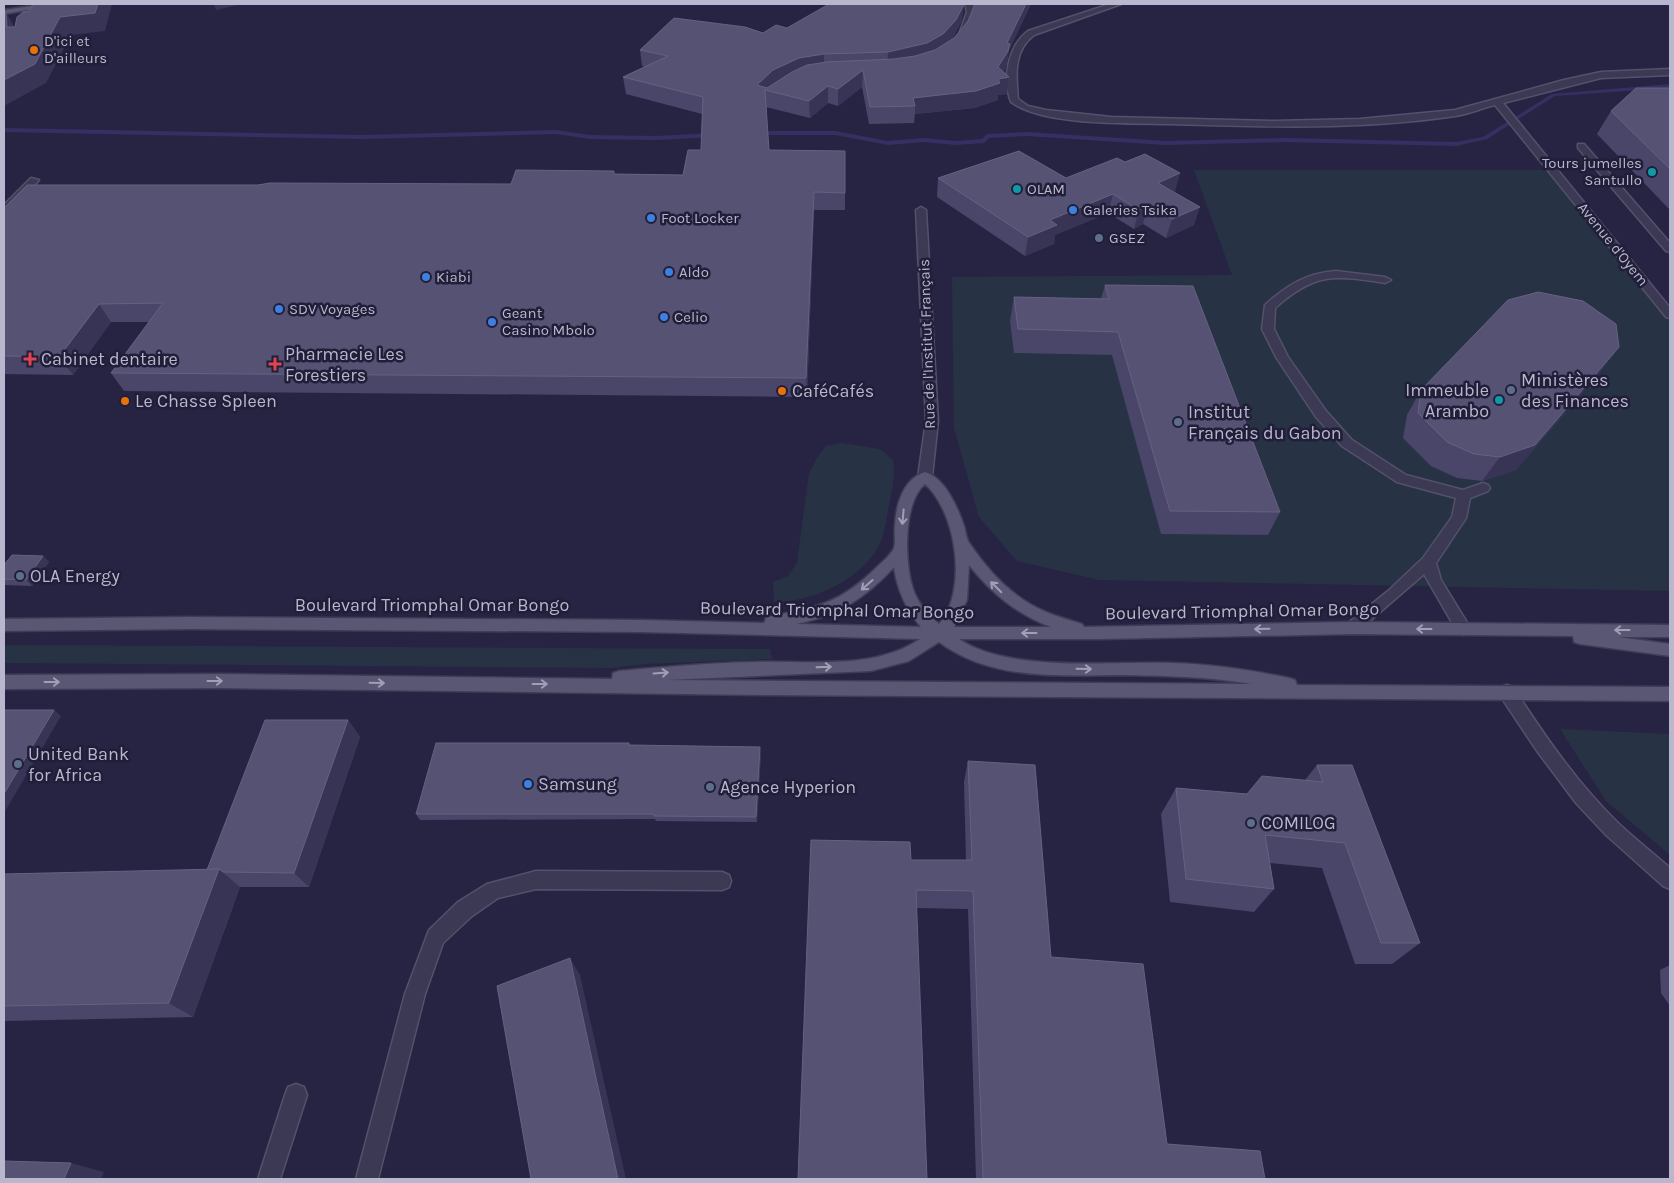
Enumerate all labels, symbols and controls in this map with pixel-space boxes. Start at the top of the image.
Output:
place label: D'ici et D'ailleurs [44,32,107,67]
marker: D'ici et D'ailleurs [28,44,40,56]
place label: Tours jumelles Santullo [1542,154,1642,189]
marker: Tours jumelles Santullo [1646,166,1658,178]
place label: OLAM [1027,180,1065,198]
marker: OLAM [1011,183,1023,195]
street label: Avenue d'Oyem [1574,199,1652,289]
place label: Galeries Tsika [1083,201,1177,219]
marker: Galeries Tsika [1067,204,1079,216]
place label: Foot Locker [661,209,739,227]
marker: Foot Locker [645,212,657,224]
place label: GSEZ [1109,229,1145,247]
marker: GSEZ [1093,232,1105,244]
street label: Rue de l'Institut Français [915,259,939,429]
place label: Aldo [679,263,709,281]
marker: Aldo [663,266,675,278]
place label: Kiabi [436,268,471,286]
marker: Kiabi [420,271,432,283]
place label: SDV Voyages [289,300,375,318]
marker: SDV Voyages [273,303,285,315]
place label: Geant Casino Mbolo [502,304,595,339]
place label: Celio [674,308,708,326]
marker: Celio [658,311,670,323]
marker: Geant Casino Mbolo [486,316,498,328]
place label: Pharmacie Les Forestiers [285,343,404,386]
place label: Cabinet dentaire [41,348,178,370]
marker: Cabinet dentaire [23,352,37,366]
marker: Pharmacie Les Forestiers [269,358,281,370]
place label: Ministères des Finances [1521,369,1629,412]
place label: Immeuble Arambo [1405,379,1489,422]
place label: CaféCafés [792,380,874,402]
marker: Ministères des Finances [1505,384,1517,396]
marker: CaféCafés [776,385,788,397]
place label: Le Chasse Spleen [135,390,277,412]
marker: Immeuble Arambo [1493,394,1505,406]
marker: Le Chasse Spleen [119,395,131,407]
place label: Institut Français du Gabon [1188,401,1342,444]
marker: Institut Français du Gabon [1172,416,1184,428]
one-way arrow [899,509,908,525]
place label: OLA Energy [30,565,121,587]
marker: OLA Energy [14,570,26,582]
one-way arrow [860,579,873,591]
one-way arrow [989,581,1002,593]
street label: Boulevard Triomphal Omar Bongo [295,594,569,616]
street label: Boulevard Triomphal Omar Bongo [700,597,974,623]
street label: Boulevard Triomphal Omar Bongo [1105,598,1379,624]
one-way arrow [1416,624,1432,634]
one-way arrow [1254,625,1270,634]
one-way arrow [1614,625,1630,635]
one-way arrow [1021,628,1037,637]
one-way arrow [815,663,831,672]
one-way arrow [1076,664,1092,673]
one-way arrow [653,669,669,678]
one-way arrow [206,676,223,686]
one-way arrow [44,677,60,687]
one-way arrow [369,679,385,688]
one-way arrow [532,679,548,689]
place label: United Bank for Africa [28,743,129,786]
marker: United Bank for Africa [12,758,24,770]
place label: Samsung [538,773,617,795]
place label: Agence Hyperion [720,776,856,798]
marker: Samsung [522,778,534,790]
marker: Agence Hyperion [704,781,716,793]
place label: COMILOG [1261,812,1336,834]
marker: COMILOG [1245,817,1257,829]

